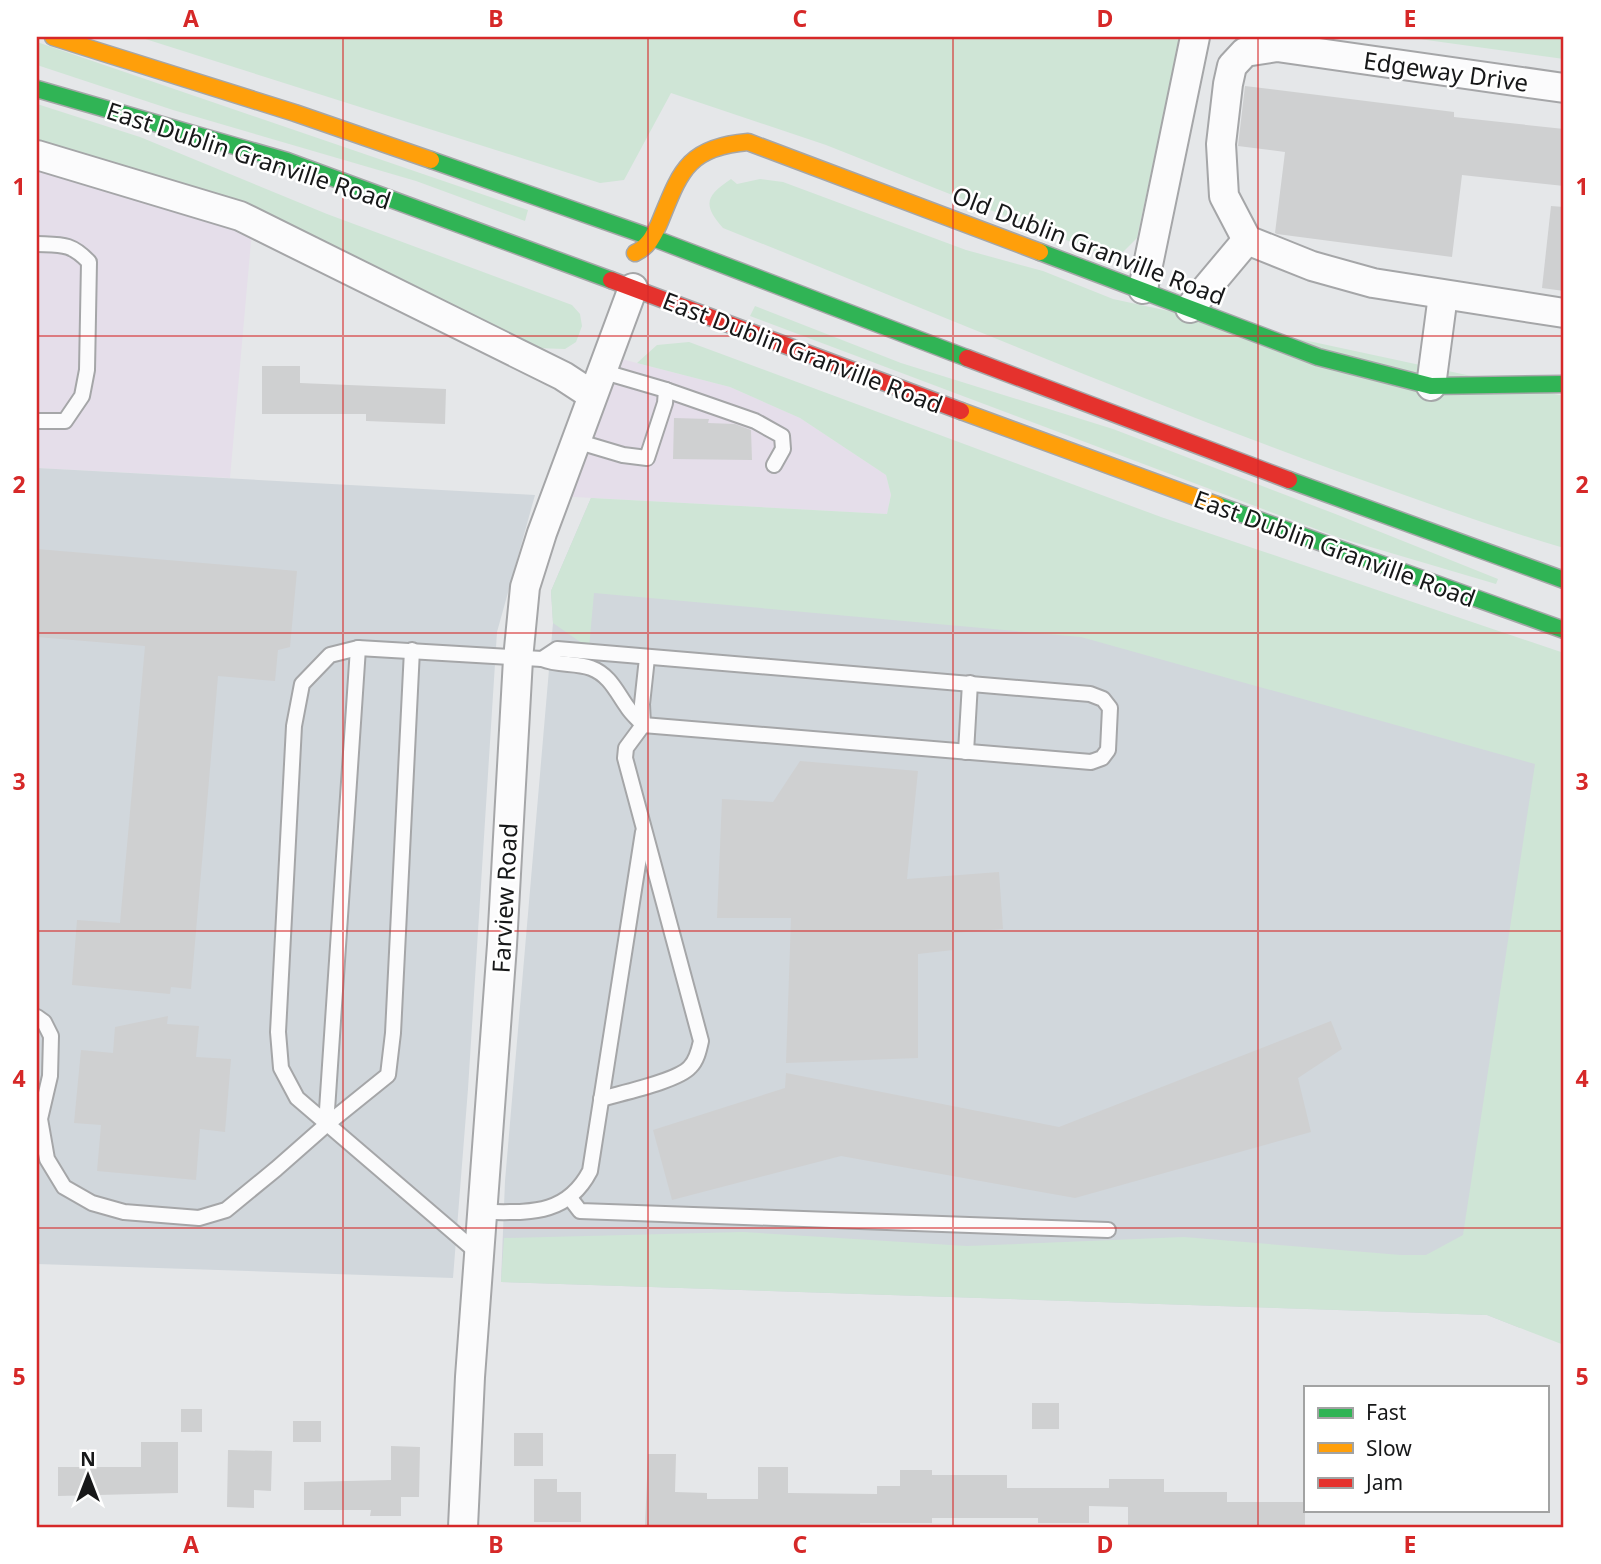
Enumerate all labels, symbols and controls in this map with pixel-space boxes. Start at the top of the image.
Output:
text: A [183,2,199,34]
text: B [488,2,504,34]
text: C [793,2,808,34]
text: D [1097,2,1113,34]
text: E [1404,2,1416,34]
street label: Edgeway Drive [1361,43,1531,99]
street label: East Dublin Granville Road [103,93,395,217]
text: 1 [12,170,26,202]
text: 1 [1575,170,1589,202]
street label: Old Dublin Granville Road [948,178,1230,312]
street label: East Dublin Granville Road [658,283,948,421]
text: 2 [12,468,26,500]
text: 2 [1575,468,1589,500]
street label: East Dublin Granville Road [1190,482,1480,614]
text: 3 [12,765,26,797]
text: 3 [1575,765,1589,797]
street label: Farview Road [484,822,524,974]
text: 4 [12,1062,26,1094]
text: 4 [1575,1062,1589,1094]
text: 5 [12,1360,26,1392]
text: 5 [1575,1360,1589,1392]
legend [1304,1386,1548,1512]
text: Fast [1366,1398,1407,1426]
text: Slow [1366,1434,1412,1462]
north arrow [52,1442,122,1512]
text: N [80,1446,96,1472]
text: Jam [1364,1468,1403,1496]
text: A [183,1528,199,1560]
text: B [488,1528,504,1560]
text: C [793,1528,808,1560]
text: D [1097,1528,1113,1560]
text: E [1404,1528,1416,1560]

